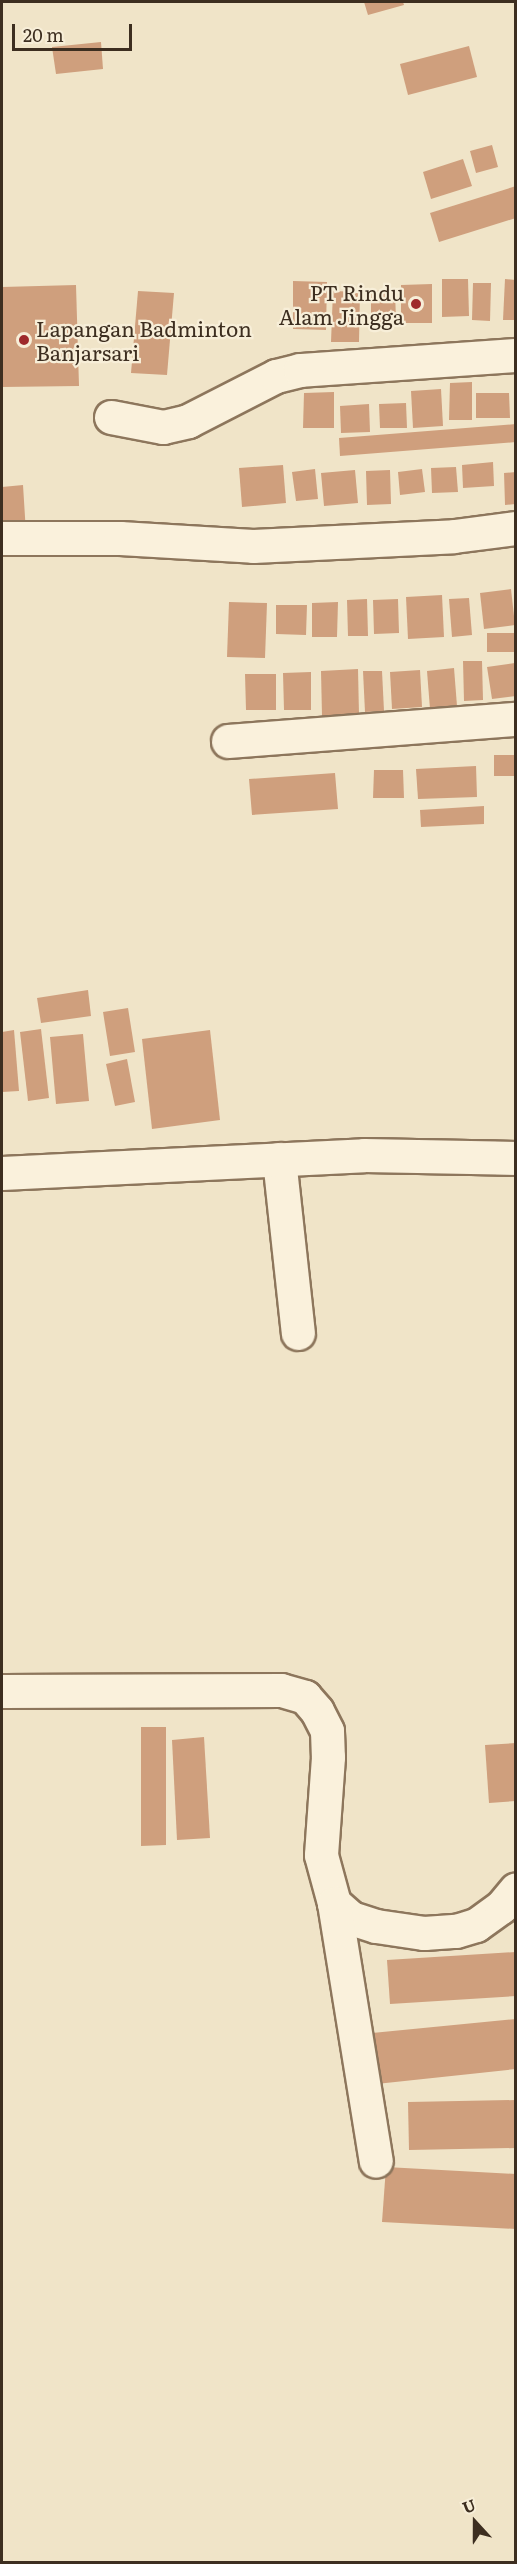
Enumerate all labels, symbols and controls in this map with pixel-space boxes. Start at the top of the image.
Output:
scale bar [15,12,135,50]
text: 20 m [23,21,64,48]
place label: PT Rindu Alam Jingga [279,279,404,329]
marker: PT Rindu Alam Jingga [409,297,423,311]
place label: Lapangan Badminton Banjarsari [36,315,252,365]
marker: Lapangan Badminton Banjarsari [17,333,31,347]
north arrow [445,2492,505,2552]
text: U [458,2492,479,2519]

